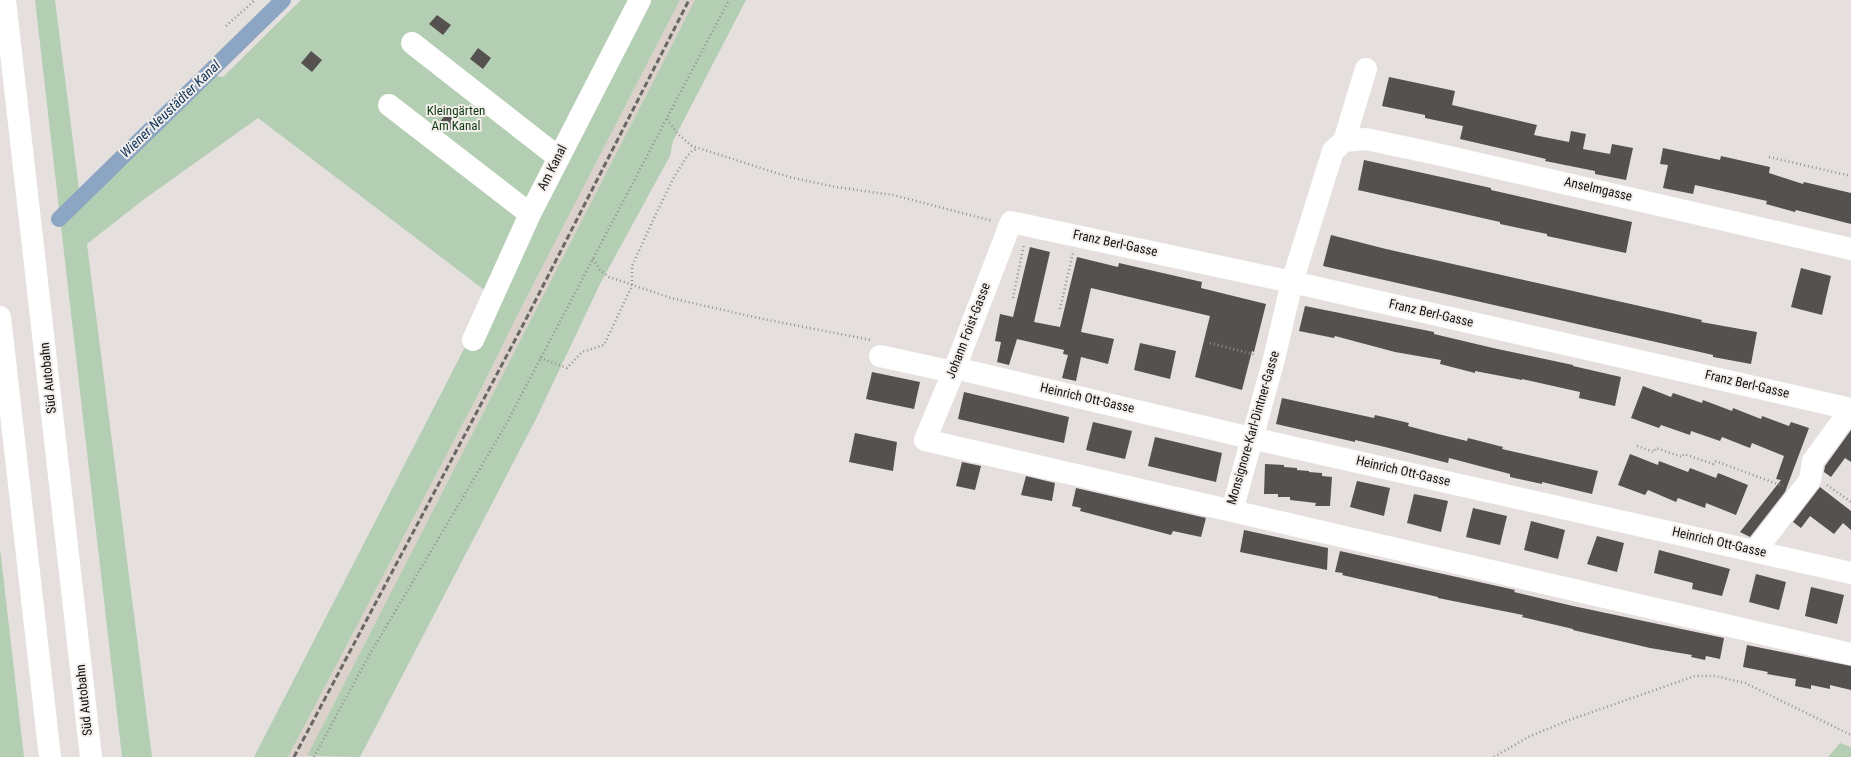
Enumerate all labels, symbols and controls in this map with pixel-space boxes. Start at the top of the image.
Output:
water label: Wiener Neustädter Kanal [117,58,225,162]
park label: Kleingärten Am Kanal [427,104,485,135]
street label: Am Kanal [535,143,571,193]
street label: Anselmgasse [1563,175,1633,205]
street label: Franz Berl-Gasse [1071,227,1159,261]
street label: Johann Foist-Gasse [944,281,994,381]
street label: Franz Berl-Gasse [1387,297,1475,331]
street label: Süd Autobahn [37,342,61,414]
street label: Monsignore-Karl-Dintner-Gasse [1225,349,1283,507]
street label: Franz Berl-Gasse [1703,368,1791,402]
street label: Heinrich Ott-Gasse [1038,381,1136,417]
street label: Heinrich Ott-Gasse [1354,454,1452,490]
street label: Heinrich Ott-Gasse [1670,525,1768,561]
street label: Süd Autobahn [73,664,97,736]

